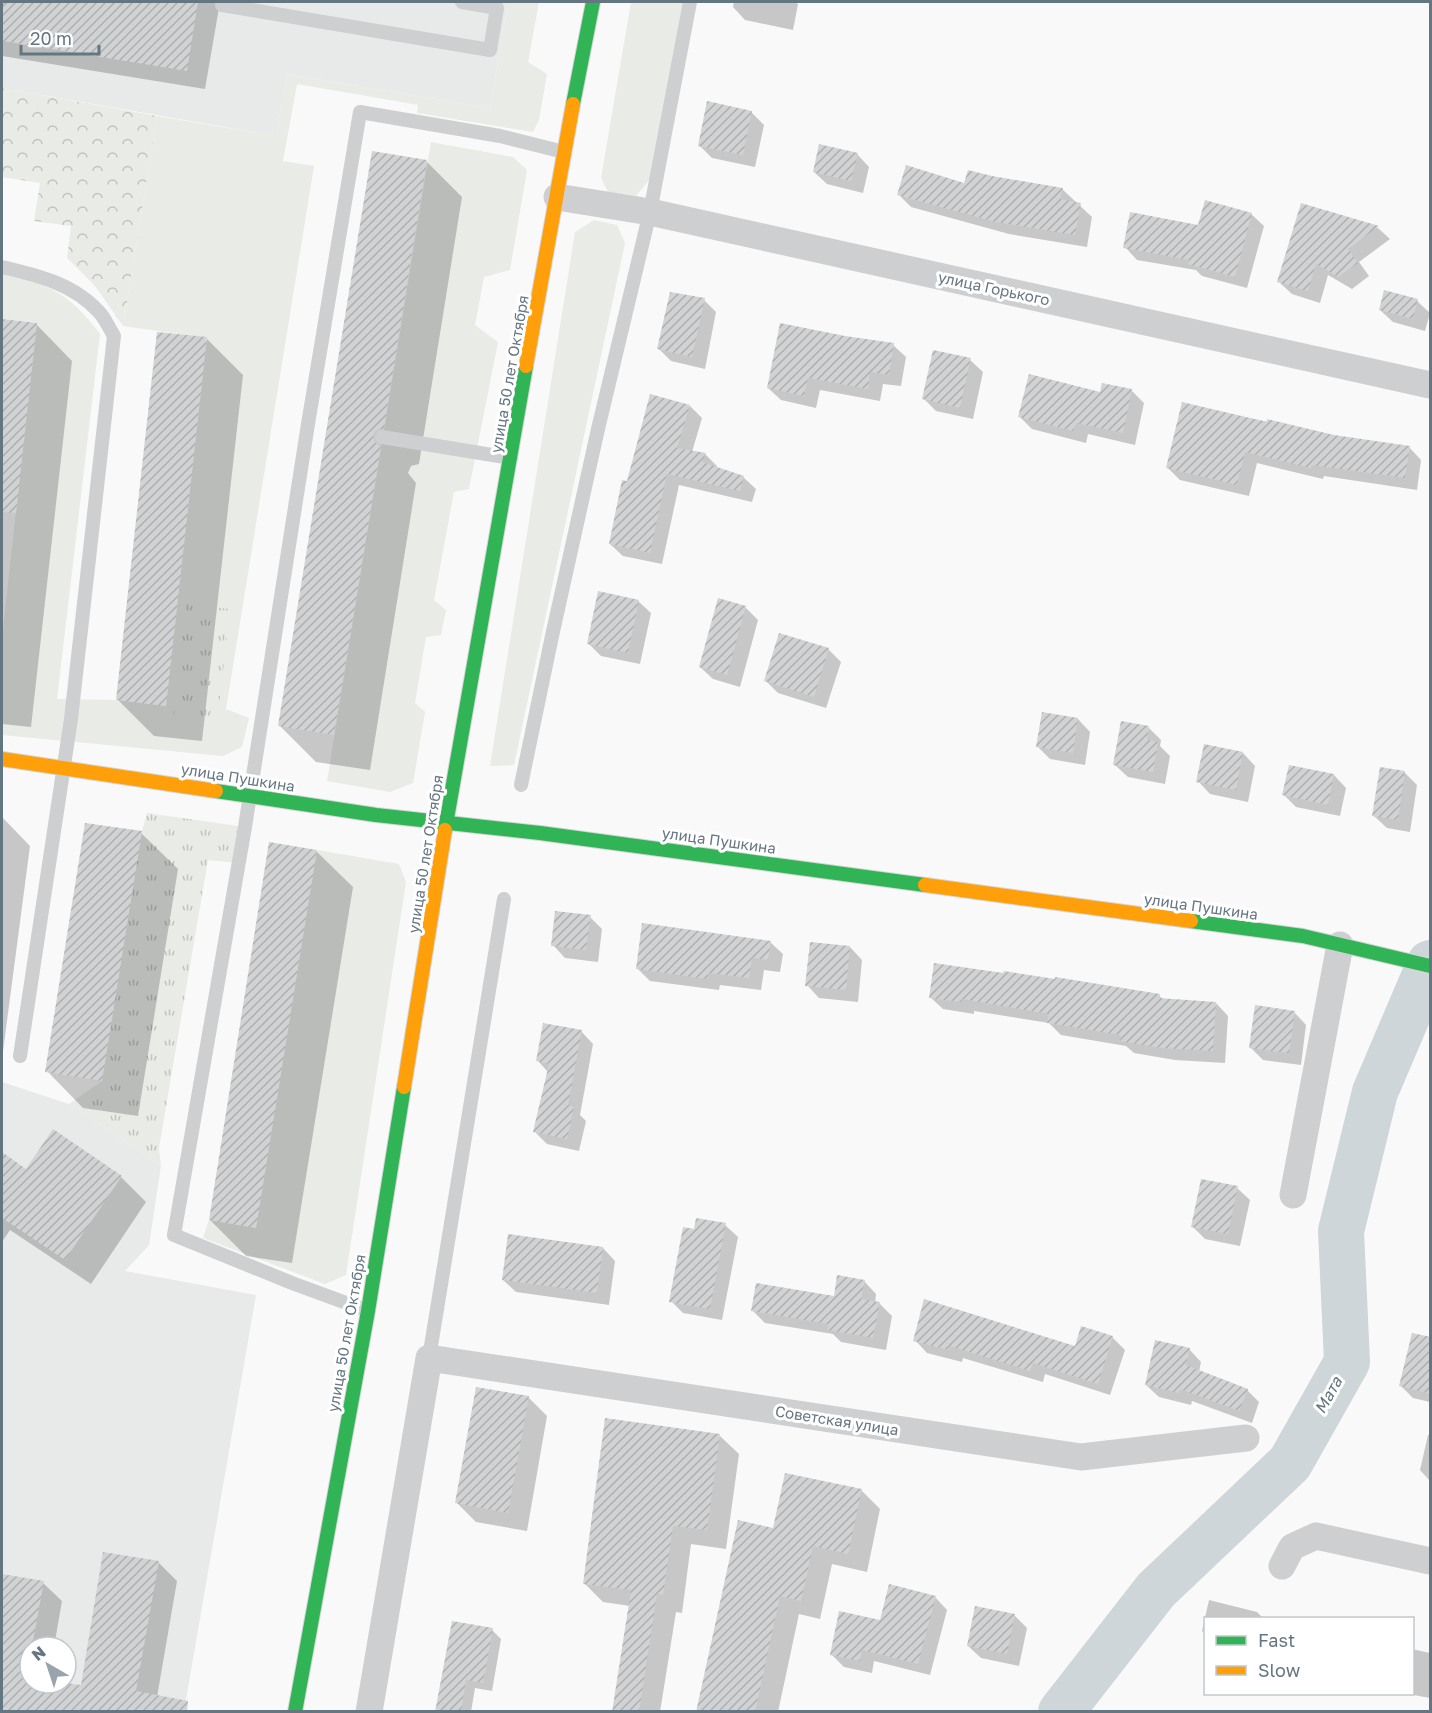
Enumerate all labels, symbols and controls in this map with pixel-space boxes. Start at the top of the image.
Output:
scale bar [21,18,99,56]
text: 20 m [30,27,72,49]
street label: улица Горького [937,267,1051,309]
street label: улица 50 лет Октября [486,294,532,454]
street label: улица Пушкина [180,759,296,795]
street label: улица 50 лет Октября [404,774,446,934]
street label: улица Пушкина [661,823,777,857]
street label: улица Пушкина [1143,889,1259,923]
street label: улица 50 лет Октября [323,1253,369,1413]
water label: Мата [1310,1372,1347,1417]
street label: Советская улица [774,1401,900,1439]
legend [1204,1617,1414,1695]
text: Fast [1258,1629,1295,1651]
north arrow [18,1635,78,1695]
text: N [28,1642,50,1665]
text: Slow [1258,1659,1301,1681]

